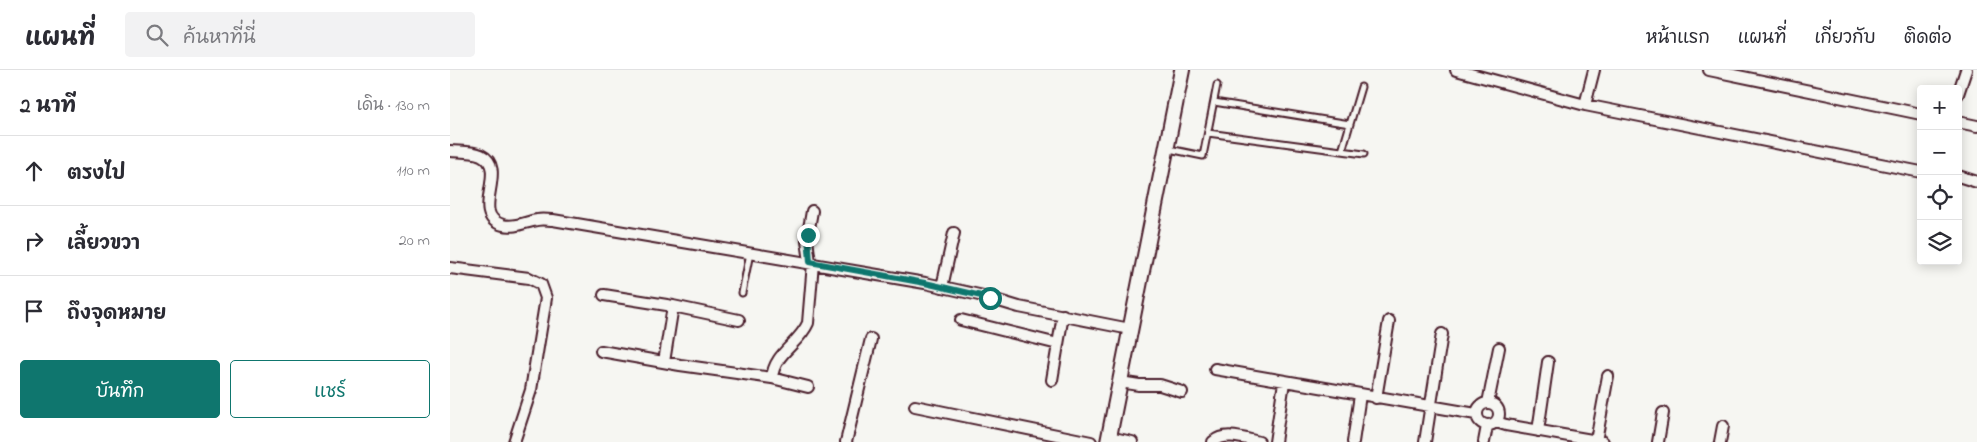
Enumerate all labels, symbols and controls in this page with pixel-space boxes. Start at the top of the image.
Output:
search box [125,12,475,57]
icon: search [143,21,171,49]
text: แผนที่ [25,22,95,57]
text: ค้นหาที่นี่ [183,25,256,52]
text: หน้าแรก [1646,26,1710,52]
text: แผนที่ [1738,26,1786,52]
text: เกี่ยวกับ [1814,26,1876,52]
text: ติดต่อ [1904,26,1952,52]
map controls [1917,85,1962,265]
button: + [1917,85,1962,130]
text: 2 นาที [20,92,76,122]
text: เดิน · 130 m [357,94,430,118]
button: − [1917,130,1962,175]
icon: ahead [20,157,48,185]
text: 110 m [396,159,430,183]
text: ตรงไป [67,161,125,188]
button: locate [1917,175,1962,220]
button: layers [1917,220,1962,265]
route end [797,224,820,247]
icon: right [20,227,48,255]
text: 20 m [399,229,430,253]
text: เลี้ยวขวา [67,231,140,258]
route start [979,287,1002,310]
icon: arrive [20,297,48,325]
text: ถึงจุดหมาย [67,301,166,328]
button: บันทึก [20,360,220,418]
button: แชร์ [230,360,430,418]

